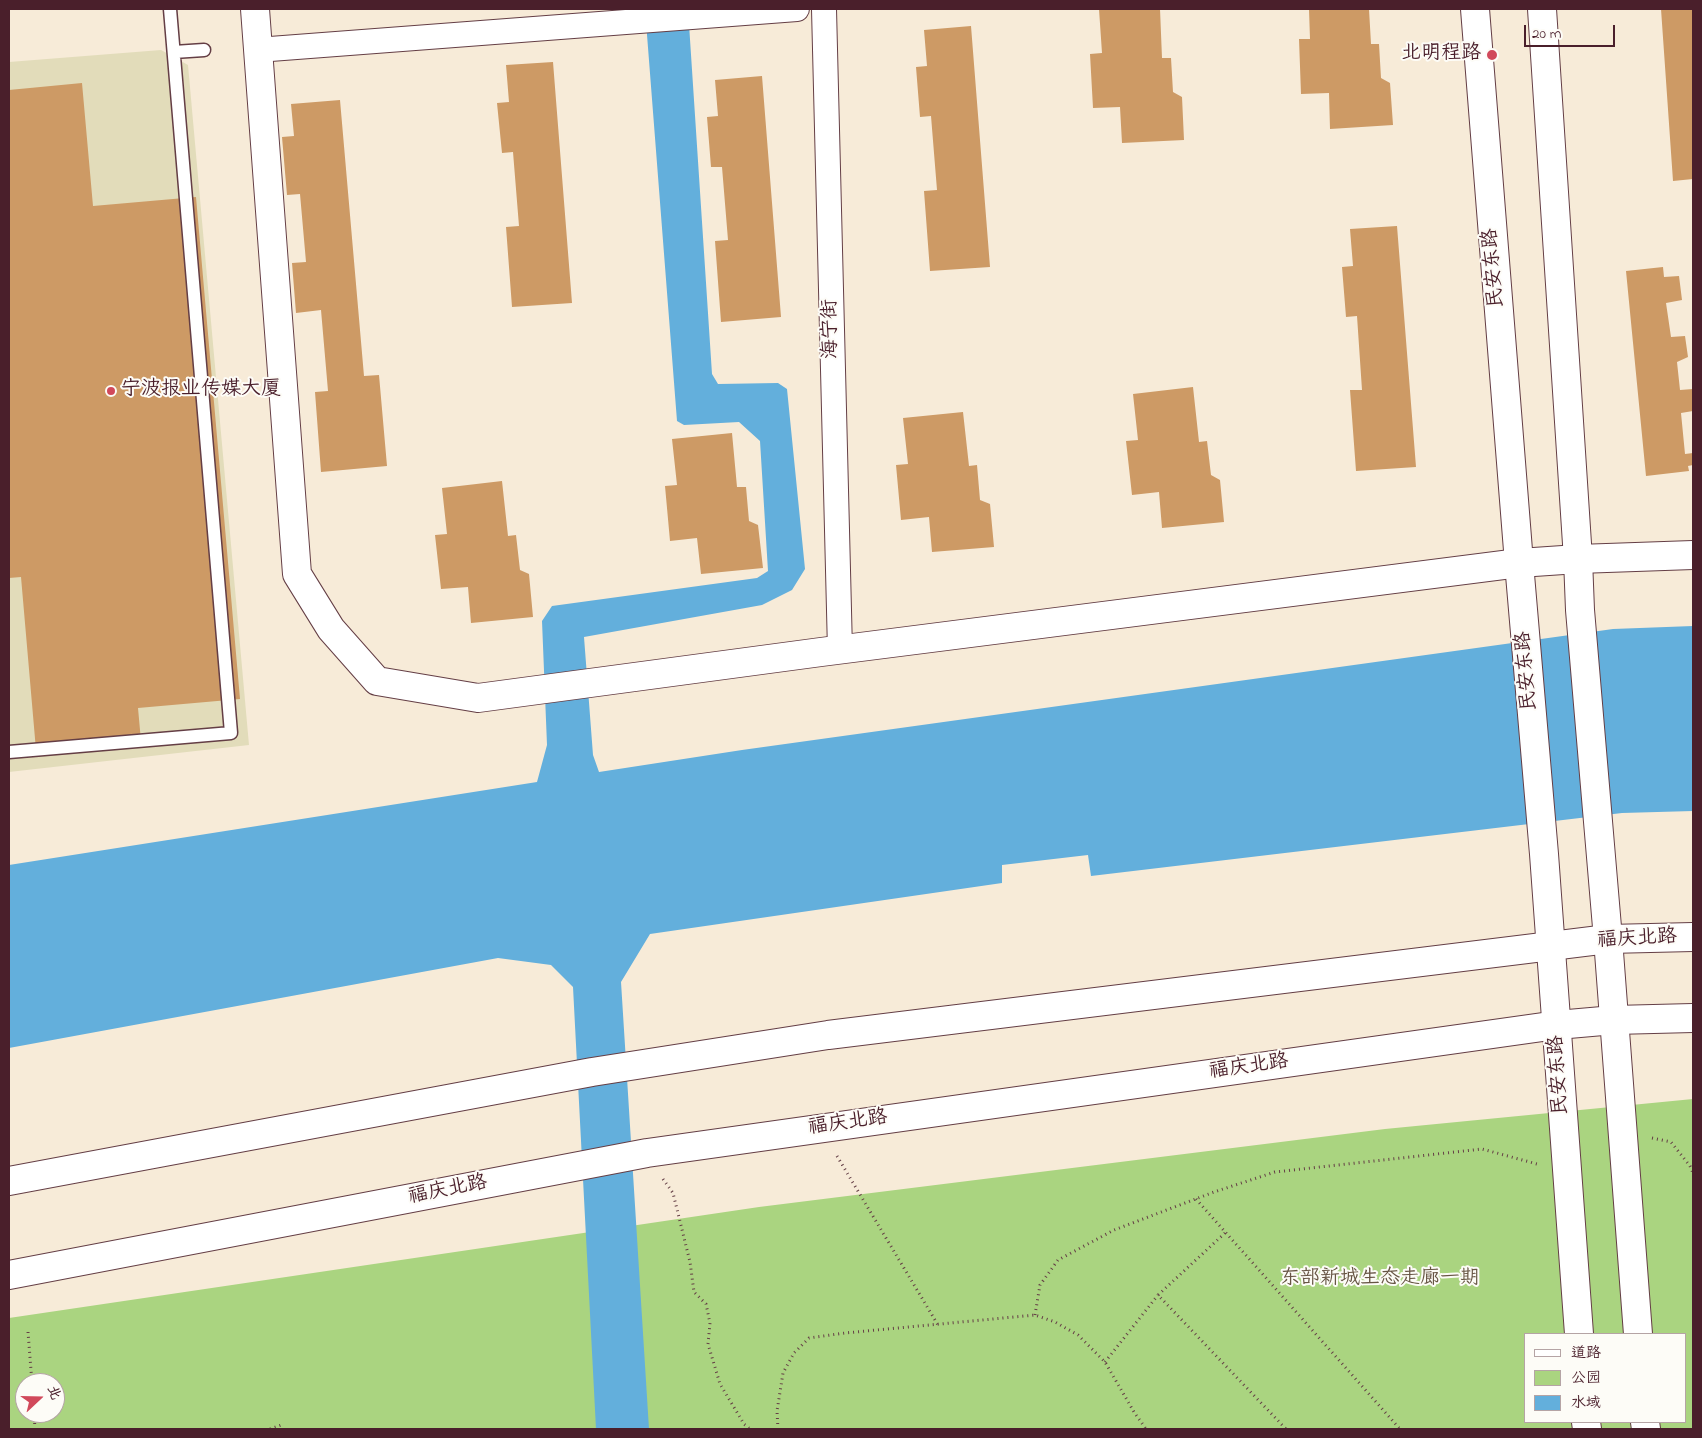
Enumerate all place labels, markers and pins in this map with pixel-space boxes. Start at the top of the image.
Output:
place label: 北明程路 [1401,43,1481,67]
marker: 北明程路 [1485,48,1499,62]
place label: 宁波报业传媒大厦 [121,379,281,403]
marker: 宁波报业传媒大厦 [105,385,117,397]

